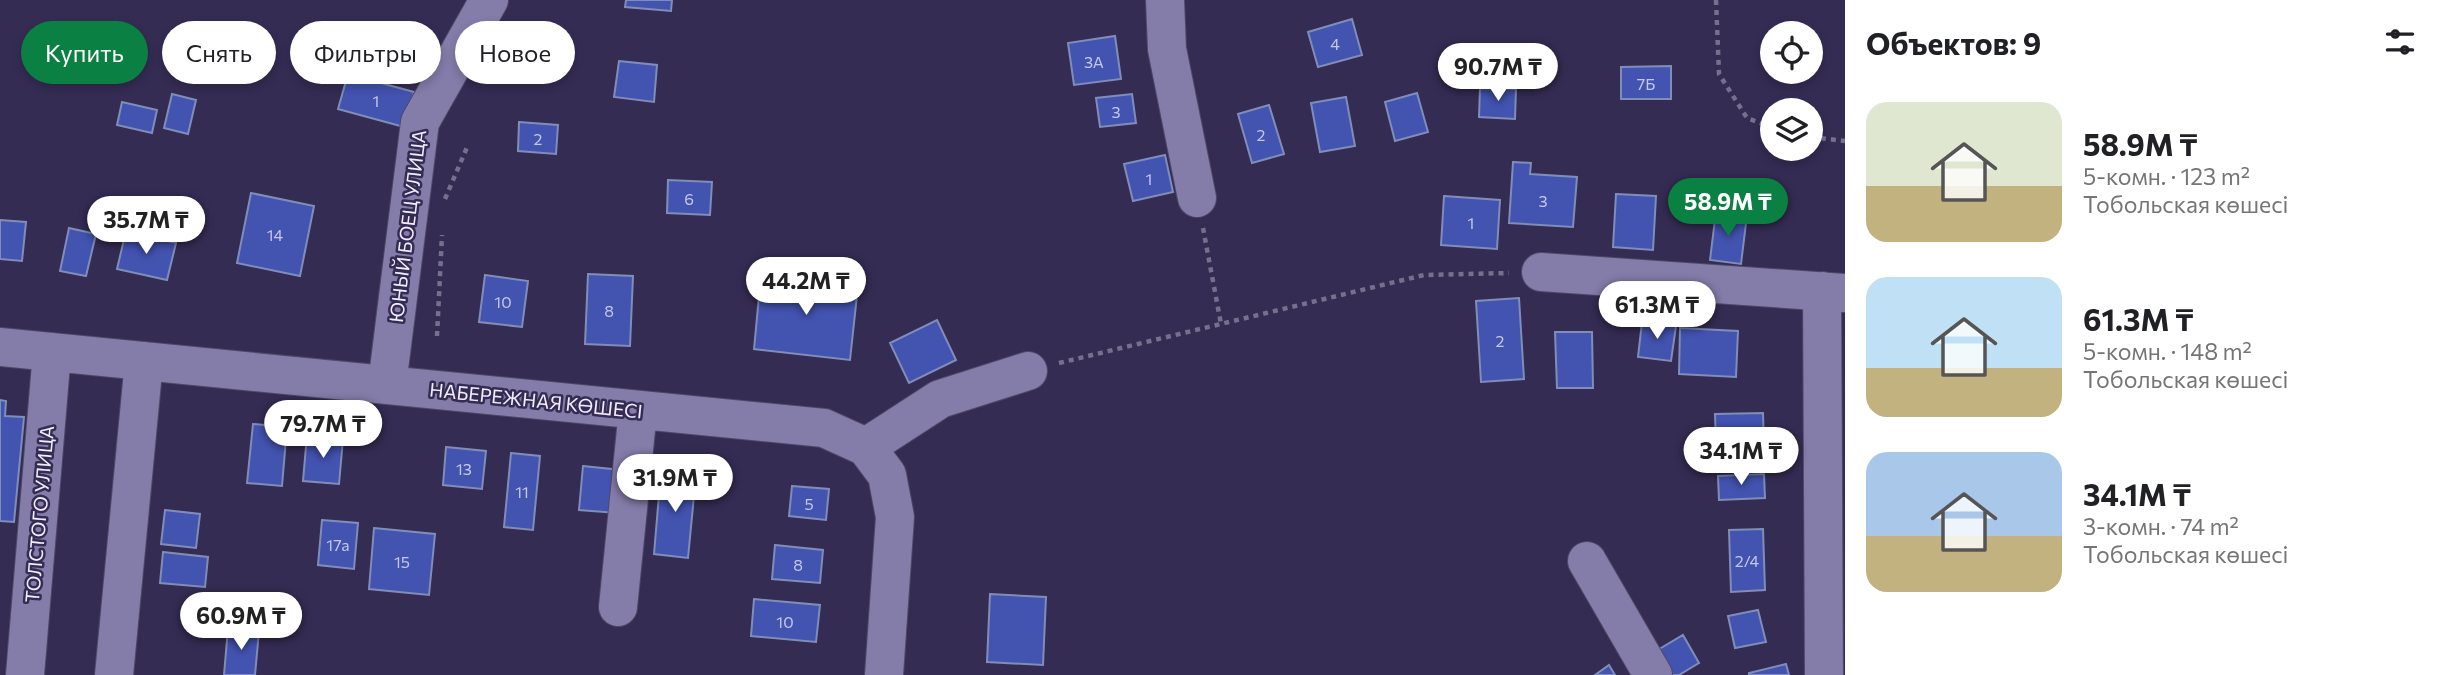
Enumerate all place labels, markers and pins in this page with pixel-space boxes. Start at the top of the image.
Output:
pin: 90.7M ₸ [1433,43,1563,103]
pin: 58.9M ₸ [1663,178,1793,238]
pin: 35.7M ₸ [81,196,211,256]
pin: 44.2M ₸ [741,258,871,317]
pin: 61.3M ₸ [1592,282,1722,341]
pin: 79.7M ₸ [258,400,388,460]
pin: 34.1M ₸ [1676,428,1806,487]
pin: 31.9M ₸ [610,454,740,514]
pin: 60.9M ₸ [176,592,306,652]

